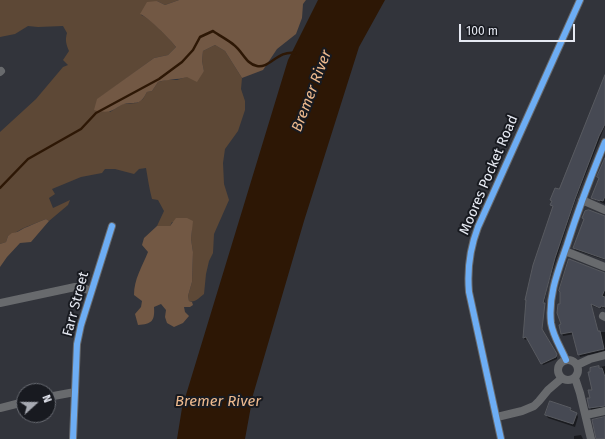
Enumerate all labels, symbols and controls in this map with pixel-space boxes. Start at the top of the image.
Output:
scale bar [461,16,577,42]
text: 100 m [466,24,498,38]
water label: Bremer River [288,48,336,134]
street label: Moores Pocket Road [456,113,522,237]
street label: Farr Street [59,270,93,338]
north arrow [16,383,56,423]
text: N [39,393,54,405]
water label: Bremer River [175,393,261,411]

